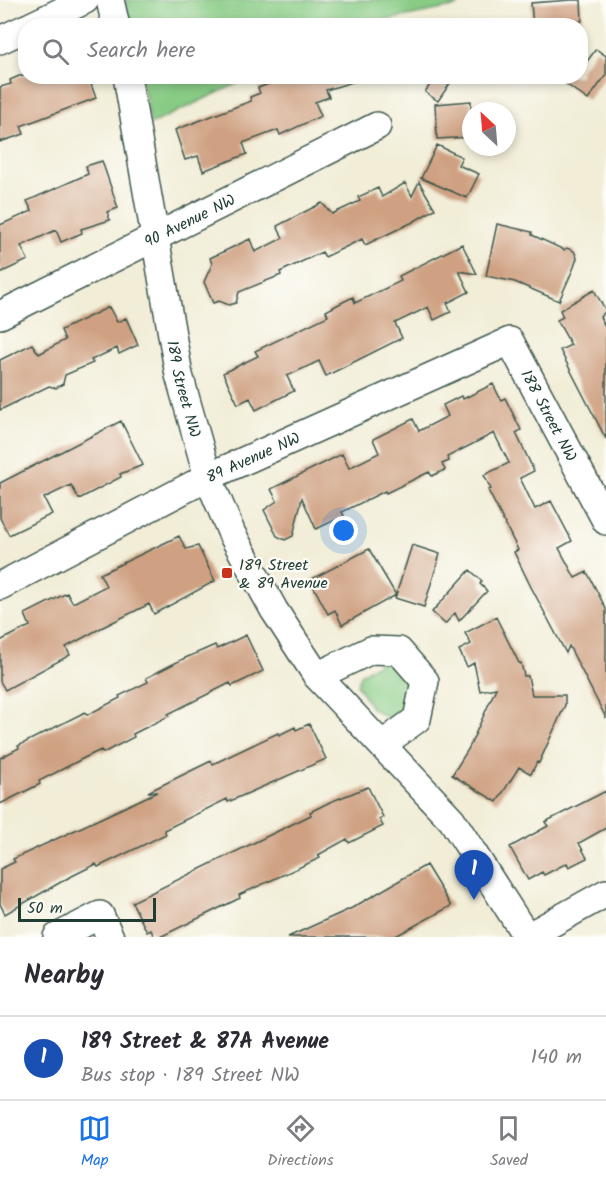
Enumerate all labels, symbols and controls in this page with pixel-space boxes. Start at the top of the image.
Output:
search box [18,18,588,84]
text: Search here [87,34,195,69]
icon: search [39,35,72,68]
north arrow [462,102,516,156]
street label: 90 Avenue NW [140,188,240,255]
street label: 189 Street NW [159,338,207,441]
street label: 188 Street NW [513,365,583,466]
street label: 89 Avenue NW [202,426,305,490]
your location [329,516,358,545]
place label: 189 Street & 89 Avenue [239,553,328,596]
marker: 189 Street & 89 Avenue [220,566,234,580]
pin: 1 [454,850,494,900]
scale bar [18,895,156,922]
text: 50 m [27,896,63,921]
text: Nearby [24,955,104,997]
text: 189 Street & 87A Avenue [81,1025,329,1060]
text: 1 [40,1042,47,1074]
text: 140 m [531,1042,582,1074]
text: Bus stop · 189 Street NW [81,1060,300,1092]
tab: Map [78,1112,111,1173]
tab: Directions [267,1112,334,1173]
tab: Saved [490,1112,528,1173]

